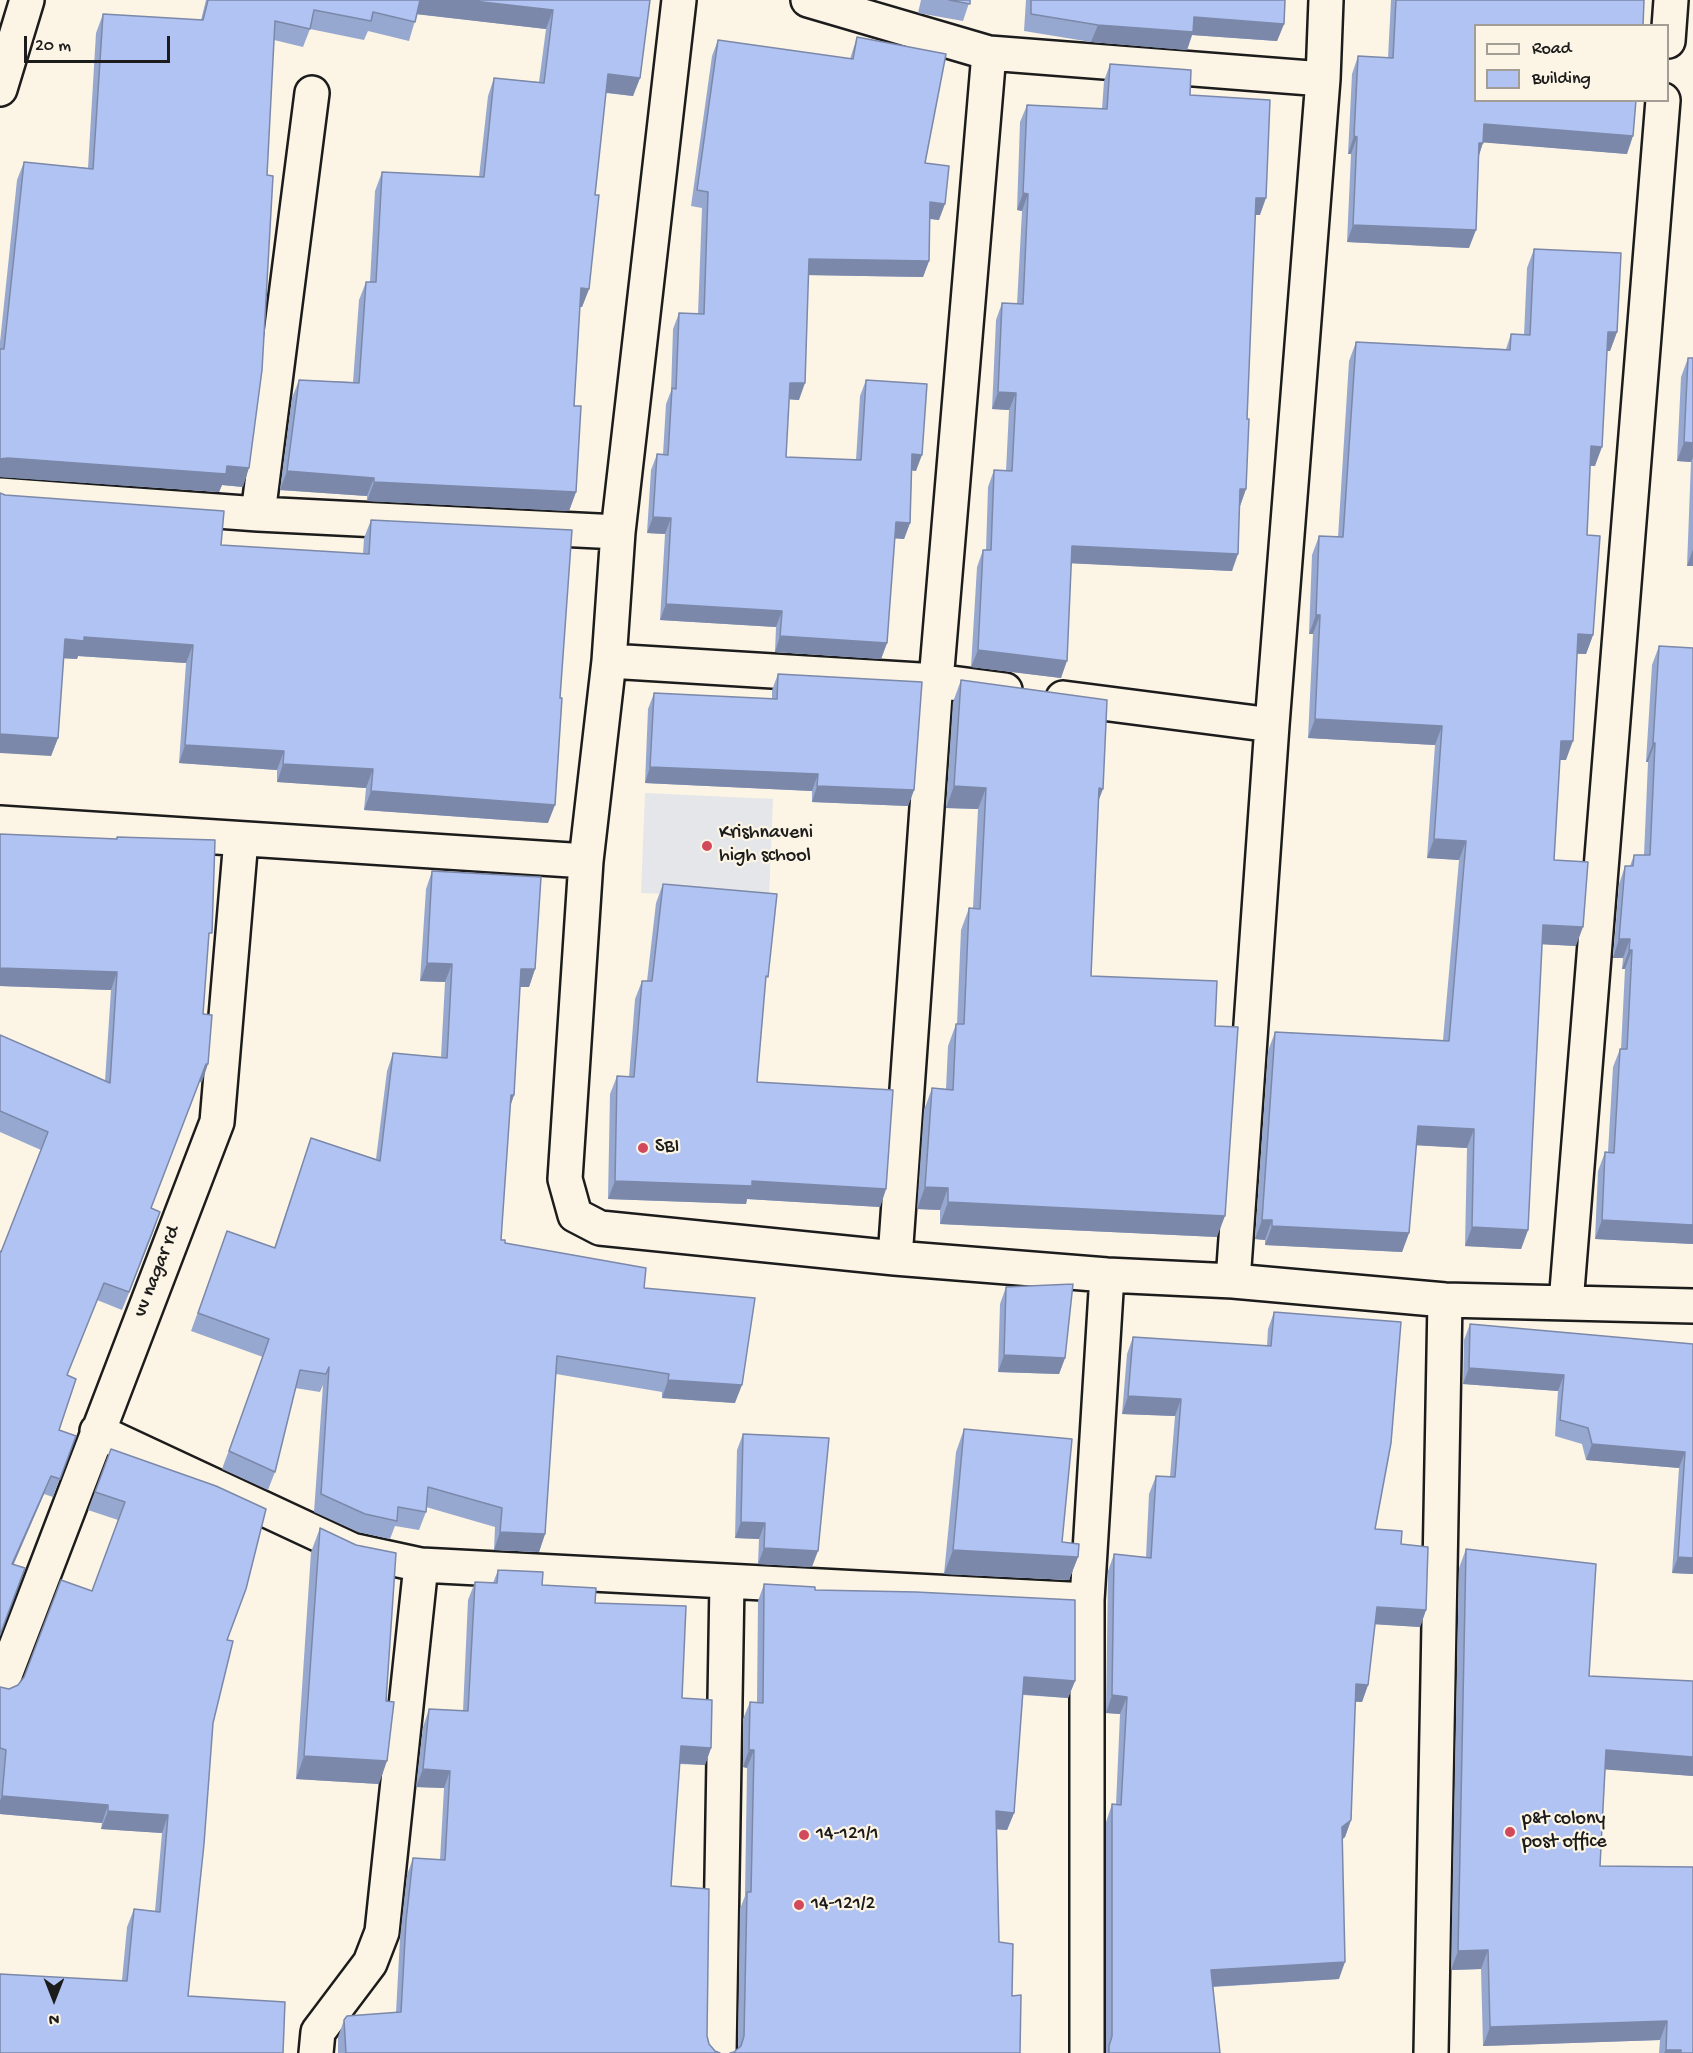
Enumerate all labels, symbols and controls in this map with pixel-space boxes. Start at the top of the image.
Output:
scale bar [27,24,172,62]
legend [1474,24,1669,102]
text: 20 m [35,36,71,57]
text: Road [1532,39,1571,60]
text: Building [1532,69,1591,90]
place label: Krishnaveni high school [719,822,813,869]
marker: Krishnaveni high school [700,839,714,853]
place label: SBI [655,1136,679,1160]
marker: SBI [636,1141,650,1155]
street label: vv nagar rd [130,1223,186,1321]
place label: p&t colony post office [1522,1808,1607,1855]
place label: 14-121/1 [816,1823,879,1847]
marker: p&t colony post office [1503,1825,1517,1839]
marker: 14-121/1 [797,1828,811,1842]
place label: 14-121/2 [811,1893,875,1917]
marker: 14-121/2 [792,1898,806,1912]
north arrow [24,1969,84,2029]
text: N [49,2008,59,2027]

